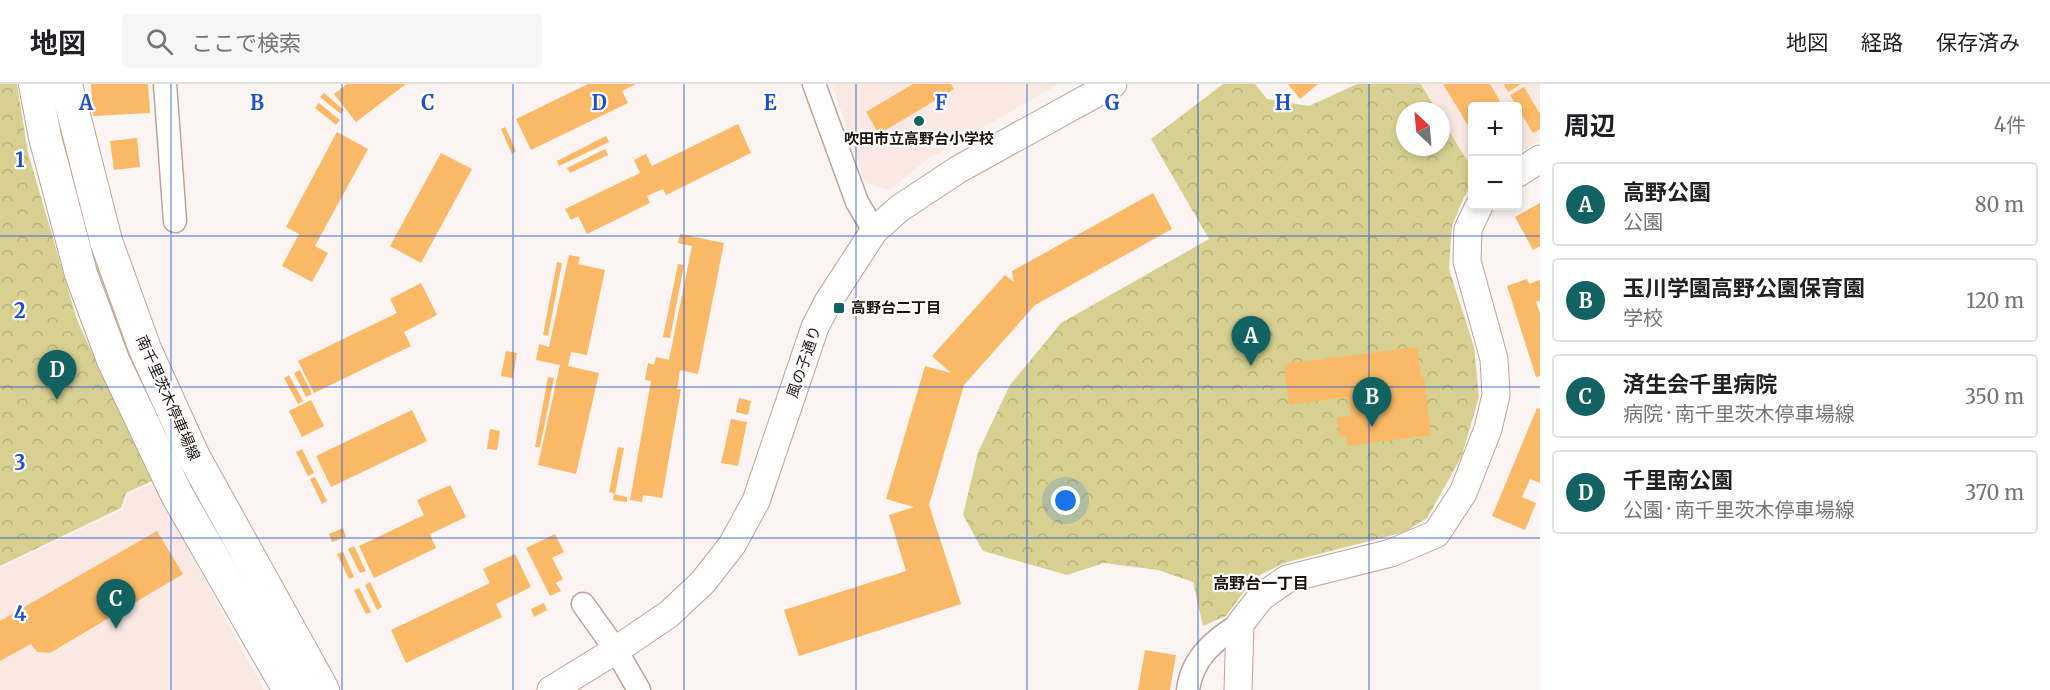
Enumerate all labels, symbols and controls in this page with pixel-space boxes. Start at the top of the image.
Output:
search box [122,14,542,68]
text: 地図 [30,25,86,61]
icon: search [143,25,176,58]
text: ここで検索 [191,29,301,57]
text: 地図 [1786,29,1828,56]
text: 経路 [1861,29,1903,56]
text: 保存済み [1936,29,2020,56]
text: A [78,90,94,115]
text: B [250,90,264,115]
text: C [421,90,435,115]
text: D [591,90,607,115]
text: E [763,90,777,115]
text: F [935,90,948,115]
text: G [1105,90,1120,115]
text: H [1275,90,1291,115]
north arrow [1396,102,1450,156]
map controls [1468,102,1522,210]
button: + [1468,102,1522,156]
text: 周辺 [1564,109,1616,142]
text: 4件 [1994,112,2026,137]
marker: 吹田市立高野台小学校 [912,114,926,128]
place label: 吹田市立高野台小学校 [844,129,994,148]
text: 1 [15,147,25,172]
button: − [1468,156,1522,210]
text: 高野公園 [1623,178,1711,206]
text: A [1578,192,1593,217]
text: 80 m [1975,192,2024,217]
text: 公園 [1623,209,1663,234]
text: 玉川学園高野公園保育園 [1623,274,1865,302]
text: B [1579,288,1592,313]
text: 120 m [1966,288,2024,313]
text: 2 [14,298,26,323]
place label: 高野台二丁目 [851,298,941,317]
marker: 高野台二丁目 [832,301,846,315]
text: 学校 [1623,305,1663,330]
pin: A [1232,316,1270,366]
street label: 風の子通り [782,323,825,400]
street label: 南千里茨木停車場線 [132,332,205,463]
pin: D [38,350,76,400]
text: 済生会千里病院 [1623,370,1777,398]
pin: B [1352,378,1392,427]
text: C [1579,384,1592,409]
text: 350 m [1965,384,2024,409]
text: 病院 · 南千里茨木停車場線 [1623,401,1855,426]
text: 3 [14,450,26,475]
text: 千里南公園 [1623,466,1733,494]
text: D [1578,480,1593,505]
text: 370 m [1965,480,2024,505]
your location [1051,486,1080,515]
text: 公園 · 南千里茨木停車場線 [1623,497,1855,522]
district label: 高野台一丁目 [1213,573,1309,593]
pin: C [96,580,136,629]
text: 4 [14,601,27,626]

